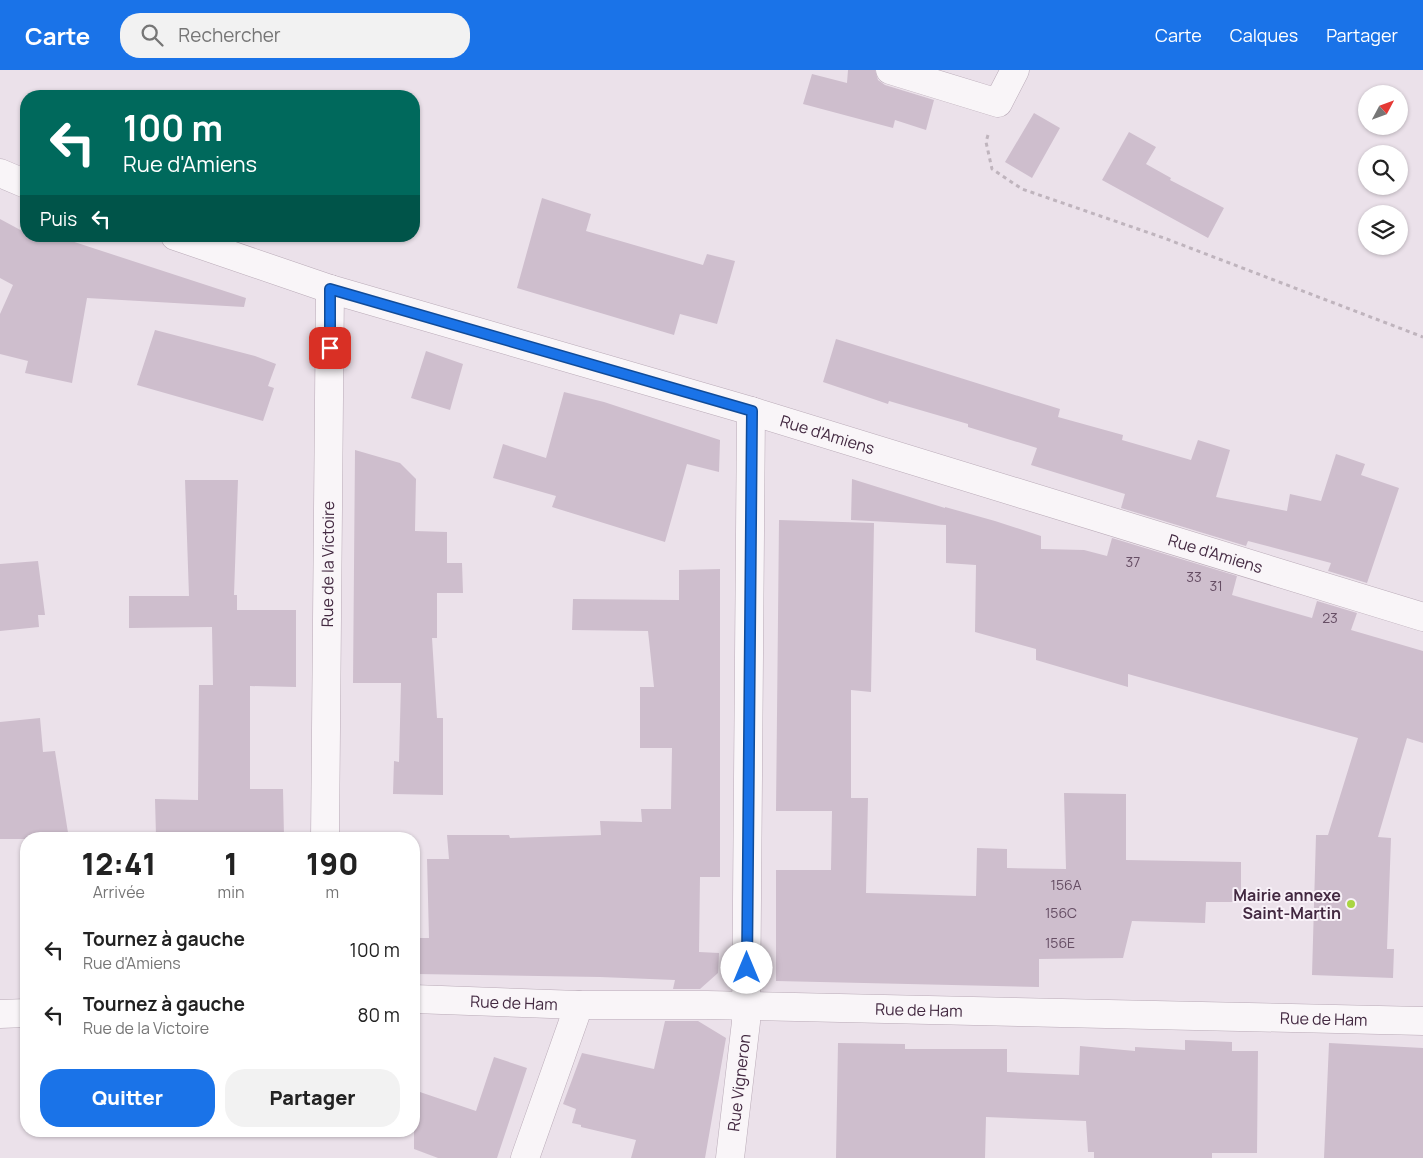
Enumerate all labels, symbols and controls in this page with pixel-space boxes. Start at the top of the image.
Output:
search box [120,13,470,58]
text: Carte [25,19,90,52]
icon: search [138,21,166,49]
text: Rechercher [178,22,281,48]
text: Carte [1155,23,1202,47]
text: Calques [1230,23,1298,47]
text: Partager [1326,23,1398,47]
north arrow [1358,85,1408,135]
map controls [1358,85,1408,255]
text: 100 m [123,104,223,152]
icon: left [40,110,105,175]
button: search [1358,145,1408,195]
text: Rue d'Amiens [123,149,257,179]
icon: left [87,205,115,233]
button: layers [1358,205,1408,255]
text: Puis [40,206,77,232]
pin [309,327,351,369]
icon: arrive [316,334,344,362]
street label: Rue d'Amiens [777,410,877,459]
street label: Rue de la Victoire [316,501,339,627]
street label: Rue d'Amiens [1166,529,1265,578]
house number: 37 [1126,552,1140,571]
house number: 33 [1186,567,1202,586]
house number: 31 [1209,576,1223,595]
house number: 23 [1322,608,1338,627]
text: 12:41 [82,843,156,884]
text: 1 [224,843,238,884]
text: 190 [306,843,358,884]
house number: 156A [1050,875,1082,894]
text: Arrivée [93,881,145,903]
text: min [218,881,244,903]
text: m [325,881,339,903]
place label: Mairie annexe Saint-Martin [1233,884,1341,924]
marker: Mairie annexe Saint-Martin [1345,898,1357,910]
house number: 156C [1045,903,1077,922]
text: Tournez à gauche [83,926,245,952]
house number: 156E [1045,933,1075,952]
icon: left [40,936,68,964]
text: 100 m [349,937,400,963]
position arrow [720,941,772,993]
text: Rue d'Amiens [83,952,181,974]
street label: Rue de Ham [470,990,558,1015]
text: Tournez à gauche [83,991,245,1017]
street label: Rue de Ham [875,998,963,1022]
icon: left [40,1001,68,1029]
text: 80 m [357,1002,400,1028]
street label: Rue de Ham [1280,1007,1368,1031]
text: Rue de la Victoire [83,1017,209,1039]
street label: Rue Vigneron [722,1032,756,1133]
button: Quitter [40,1069,215,1127]
button: Partager [225,1069,400,1127]

